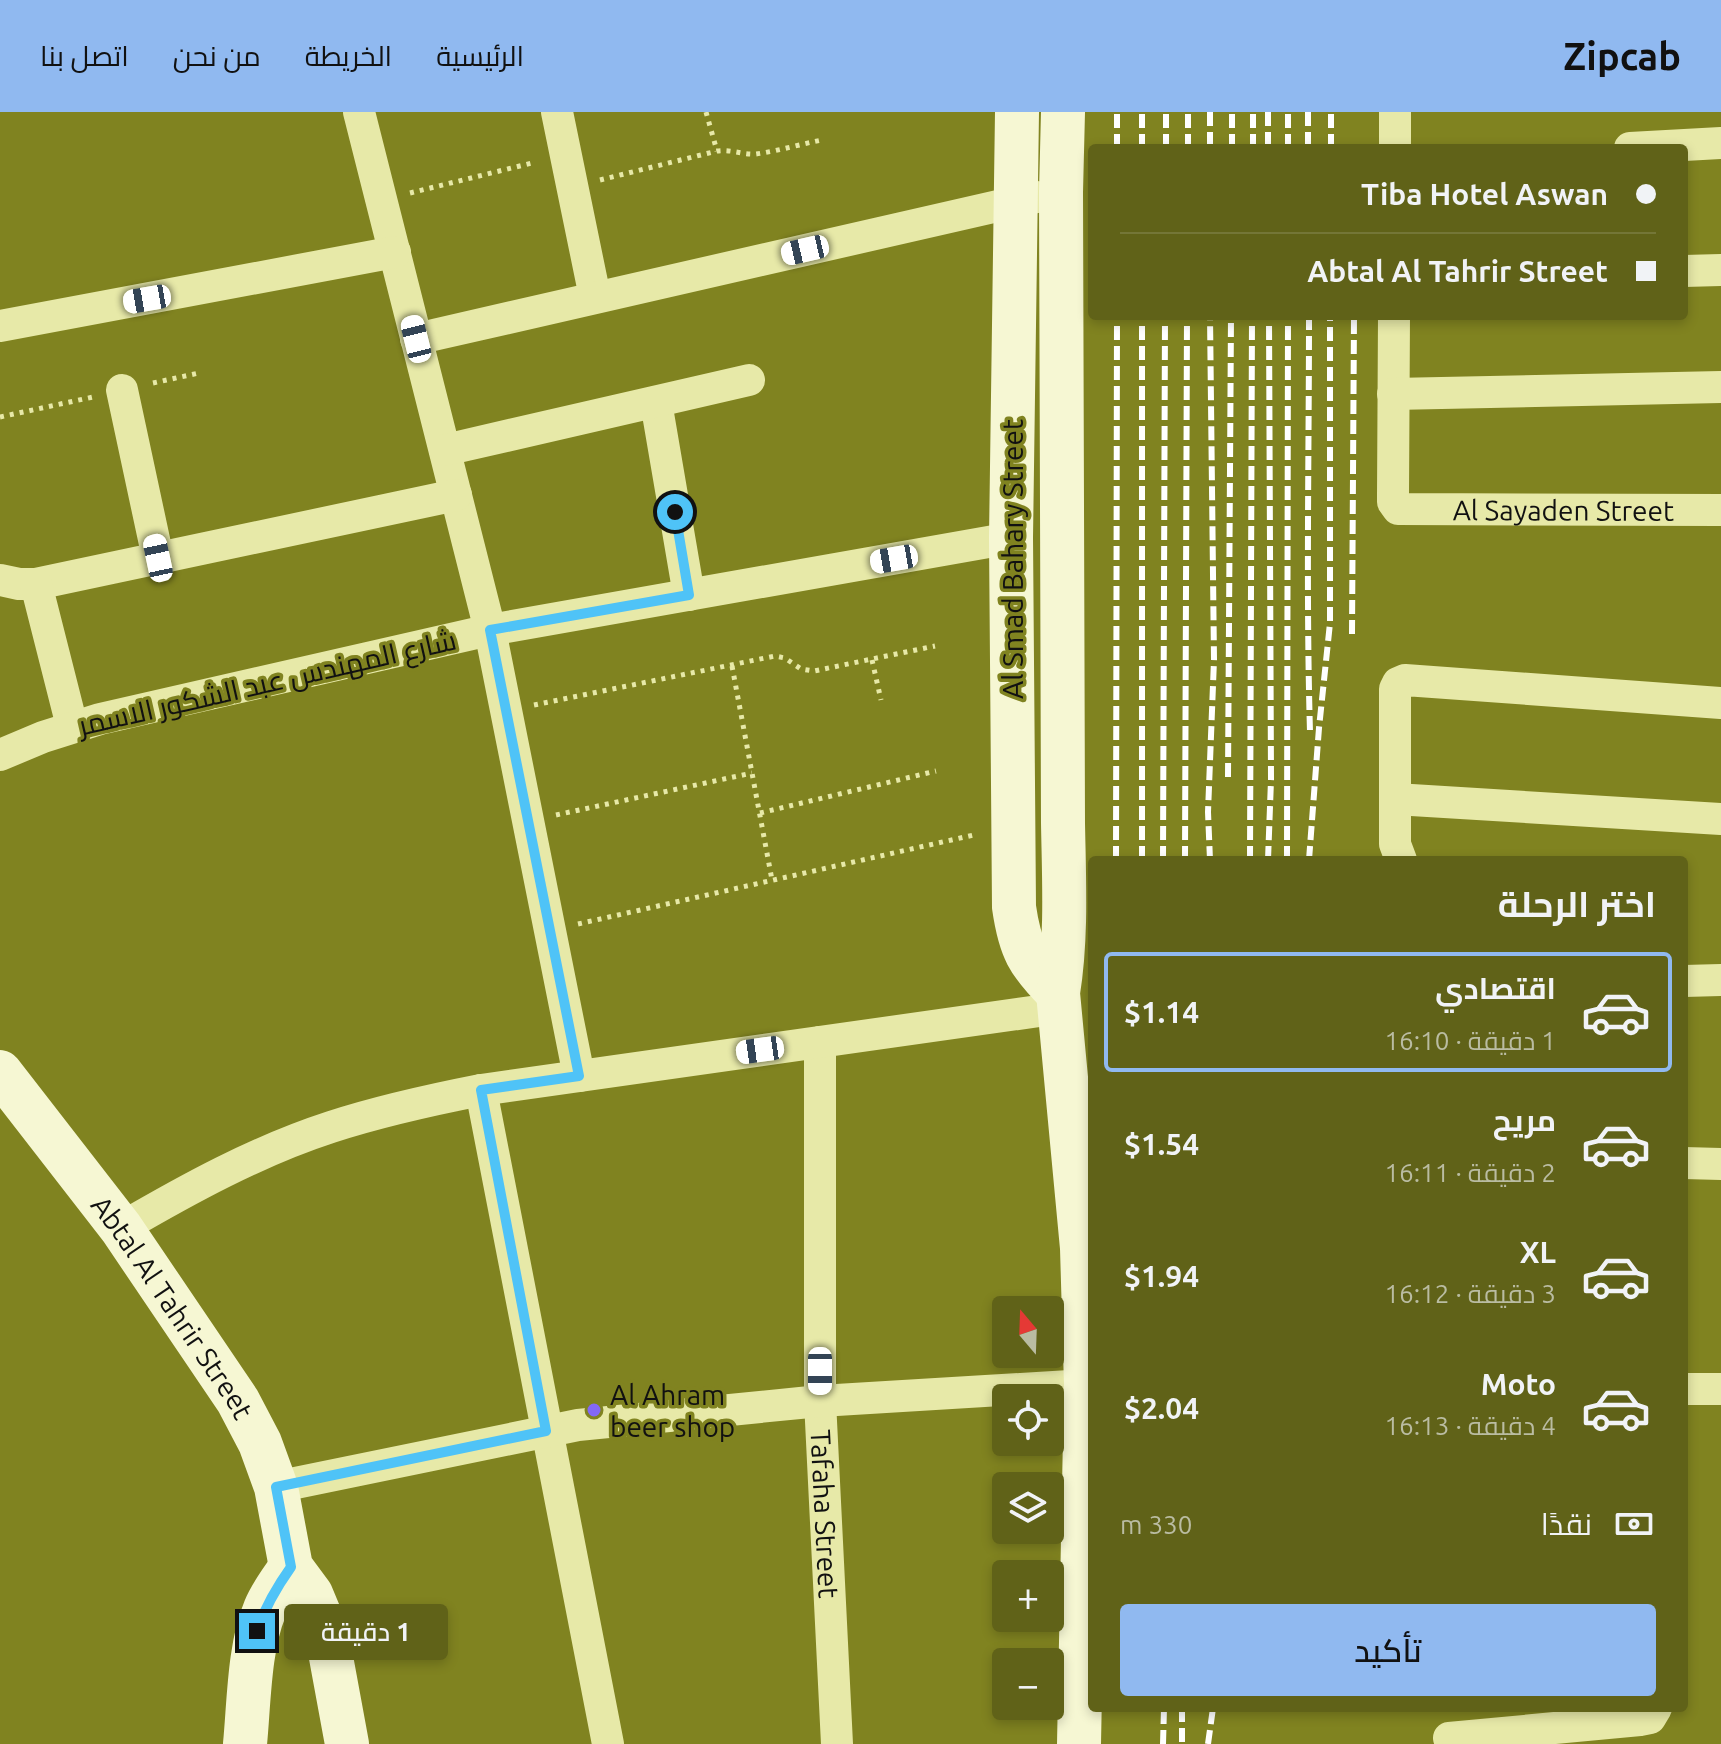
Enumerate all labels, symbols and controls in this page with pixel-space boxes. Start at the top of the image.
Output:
text: Zipcab [1563,35,1681,77]
text: اتصل بنا [40,40,129,71]
text: من نحن [173,40,261,71]
text: الخريطة [305,40,392,71]
text: الرئيسية [436,40,524,71]
text: Tiba Hotel Aswan [1361,177,1608,211]
car [779,233,831,267]
text: Abtal Al Tahrir Street [1307,254,1608,288]
car [121,283,173,315]
car [399,313,433,365]
street label: Al Smad Bahary Street [997,419,1028,699]
route start [657,494,693,530]
street label: Al Sayaden Street [1453,494,1674,525]
car [141,532,175,584]
car [868,543,920,575]
street label: شارع المهندس عبد الشكور الاسمر [73,623,460,745]
text: اختر الرحلة [1498,883,1656,924]
text: اقتصادي [1435,971,1556,1005]
icon: car [1580,976,1652,1048]
text: $1.14 [1124,995,1199,1029]
text: 1 دقيقة · 16:10 [1384,1026,1556,1055]
car [735,1035,785,1065]
text: مريح [1493,1103,1556,1137]
icon: car [1580,1108,1652,1180]
text: $1.54 [1124,1127,1199,1161]
text: 2 دقيقة · 16:11 [1384,1158,1556,1187]
street label: Abtal Al Tahrir Street [86,1189,260,1424]
text: XL [1520,1235,1556,1269]
icon: car [1580,1240,1652,1312]
text: $1.94 [1124,1259,1199,1293]
text: 3 دقيقة · 16:12 [1384,1279,1556,1308]
north arrow [992,1296,1064,1368]
map controls [992,1296,1064,1720]
car [808,1347,832,1395]
text: Moto [1481,1367,1556,1401]
icon: car [1580,1372,1652,1444]
place label: Al Ahram beer shop [610,1379,735,1442]
button: locate [992,1384,1064,1456]
text: $2.04 [1124,1391,1199,1425]
marker: Al Ahram beer shop [585,1401,603,1419]
text: 4 دقيقة · 16:13 [1384,1411,1556,1440]
street label: Tafaha Street [806,1429,845,1599]
button: layers [992,1472,1064,1544]
icon: cash [1612,1502,1656,1546]
text: نقدًا [1541,1507,1592,1541]
text: 330 m [1120,1510,1192,1539]
button: + [992,1560,1064,1632]
callout: 1 دقيقة [285,1603,449,1659]
button: تأكيد [1120,1604,1656,1696]
route end [239,1613,275,1649]
text: 1 دقيقة [321,1617,411,1646]
button: − [992,1648,1064,1720]

